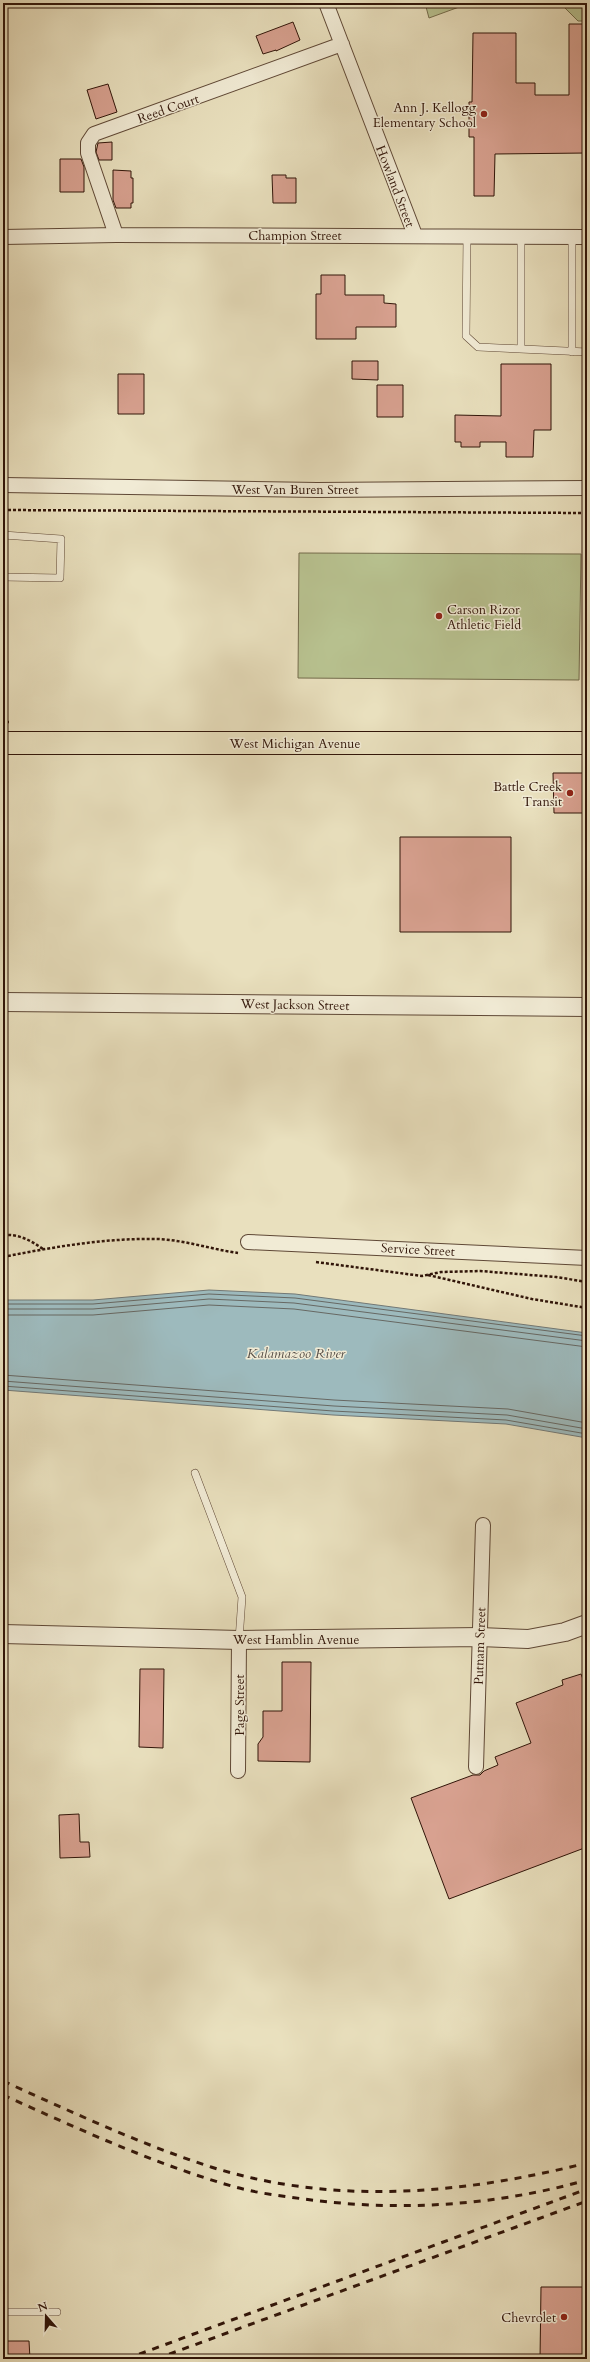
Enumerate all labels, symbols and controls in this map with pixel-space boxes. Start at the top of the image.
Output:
street label: Reed Court [135,90,202,128]
place label: Ann J. Kellogg Elementary School [373,99,477,132]
marker: Ann J. Kellogg Elementary School [479,109,489,119]
street label: Howland Street [371,143,419,230]
street label: Champion Street [248,227,342,245]
street label: West Van Buren Street [230,481,359,499]
place label: Carson Rizor Athletic Field [447,601,521,634]
marker: Carson Rizor Athletic Field [434,611,444,621]
street label: West Michigan Avenue [229,735,360,753]
place label: Battle Creek Transit [493,778,562,811]
marker: Battle Creek Transit [565,788,575,798]
street label: West Jackson Street [240,995,349,1015]
street label: Service Street [381,1239,455,1261]
water label: Kalamazoo River [247,1344,346,1363]
street label: Putnam Street [470,1607,490,1685]
street label: West Hamblin Avenue [232,1631,359,1649]
street label: Page Street [231,1674,249,1736]
north arrow [26,2296,66,2336]
text: N [36,2298,50,2316]
place label: Chevrolet [501,2309,556,2327]
marker: Chevrolet [559,2312,569,2322]

